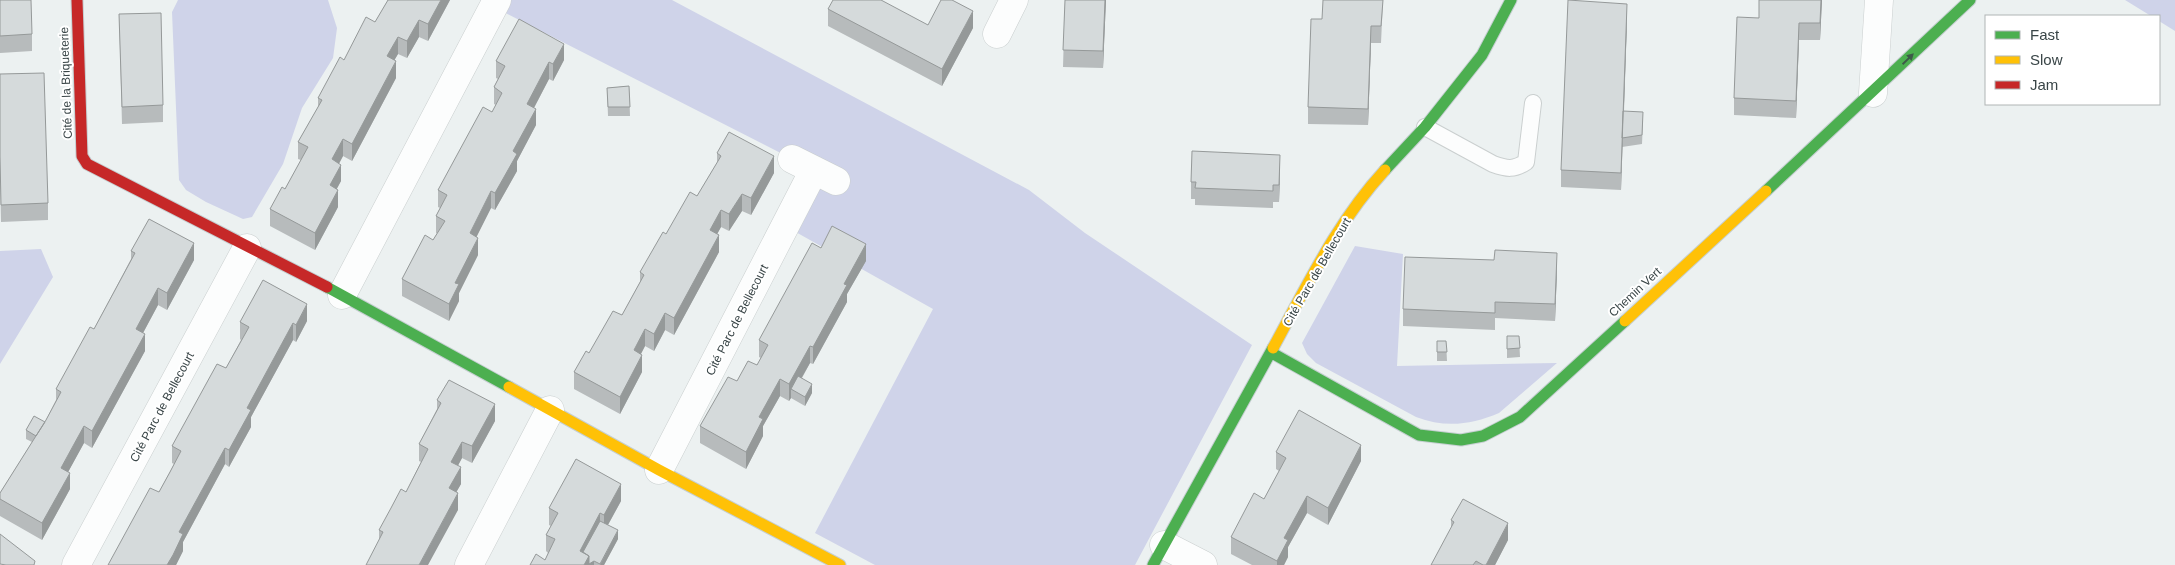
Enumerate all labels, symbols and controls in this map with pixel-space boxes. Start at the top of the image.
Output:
legend [1985,15,2160,105]
street label: Cité de la Briqueterie [57,26,75,139]
text: Fast [2030,26,2060,43]
text: Slow [2030,51,2063,68]
one-way arrow [1902,53,1914,65]
text: Jam [2030,76,2058,93]
street label: Cité Parc de Bellecourt [1280,215,1354,329]
street label: Cité Parc de Bellecourt [703,262,771,378]
street label: Chemin Vert [1606,264,1664,320]
street label: Cité Parc de Bellecourt [127,349,197,464]

